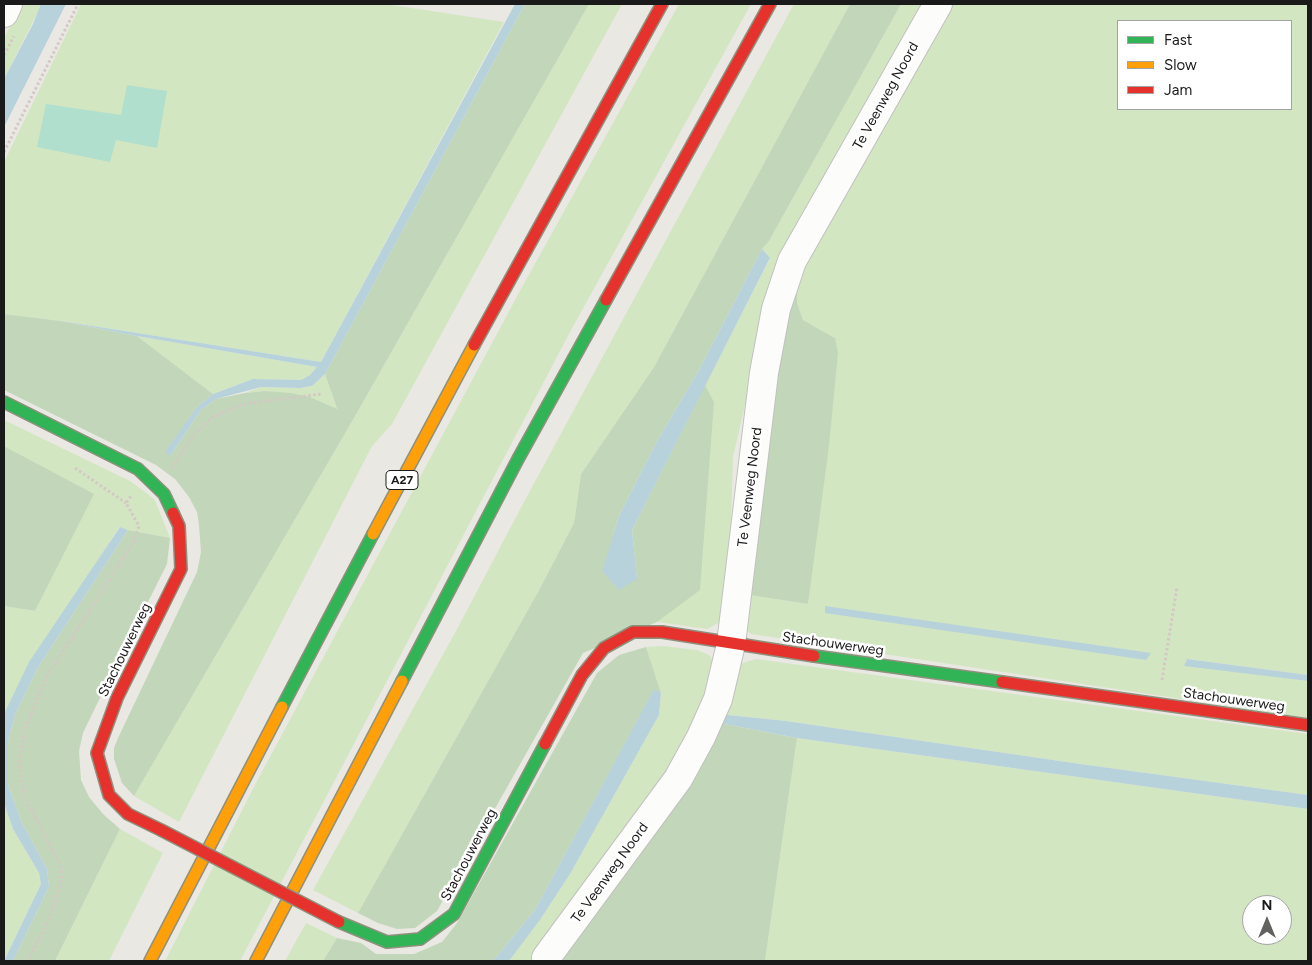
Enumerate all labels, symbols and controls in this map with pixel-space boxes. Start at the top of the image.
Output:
legend [1117,20,1292,110]
text: Fast [1164,31,1192,49]
street label: Te Veenweg Noord [850,39,922,153]
text: Slow [1164,56,1197,74]
text: Jam [1164,81,1192,99]
street label: Te Veenweg Noord [734,426,766,548]
road number: A27 [386,470,418,490]
street label: Stachouwerweg [95,600,155,700]
street label: Stachouwerweg [781,629,885,659]
street label: Stachouwerweg [1182,685,1286,715]
street label: Stachouwerweg [438,806,500,904]
street label: Te Veenweg Noord [568,819,652,927]
north arrow [1242,895,1292,945]
text: N [1262,897,1272,914]

